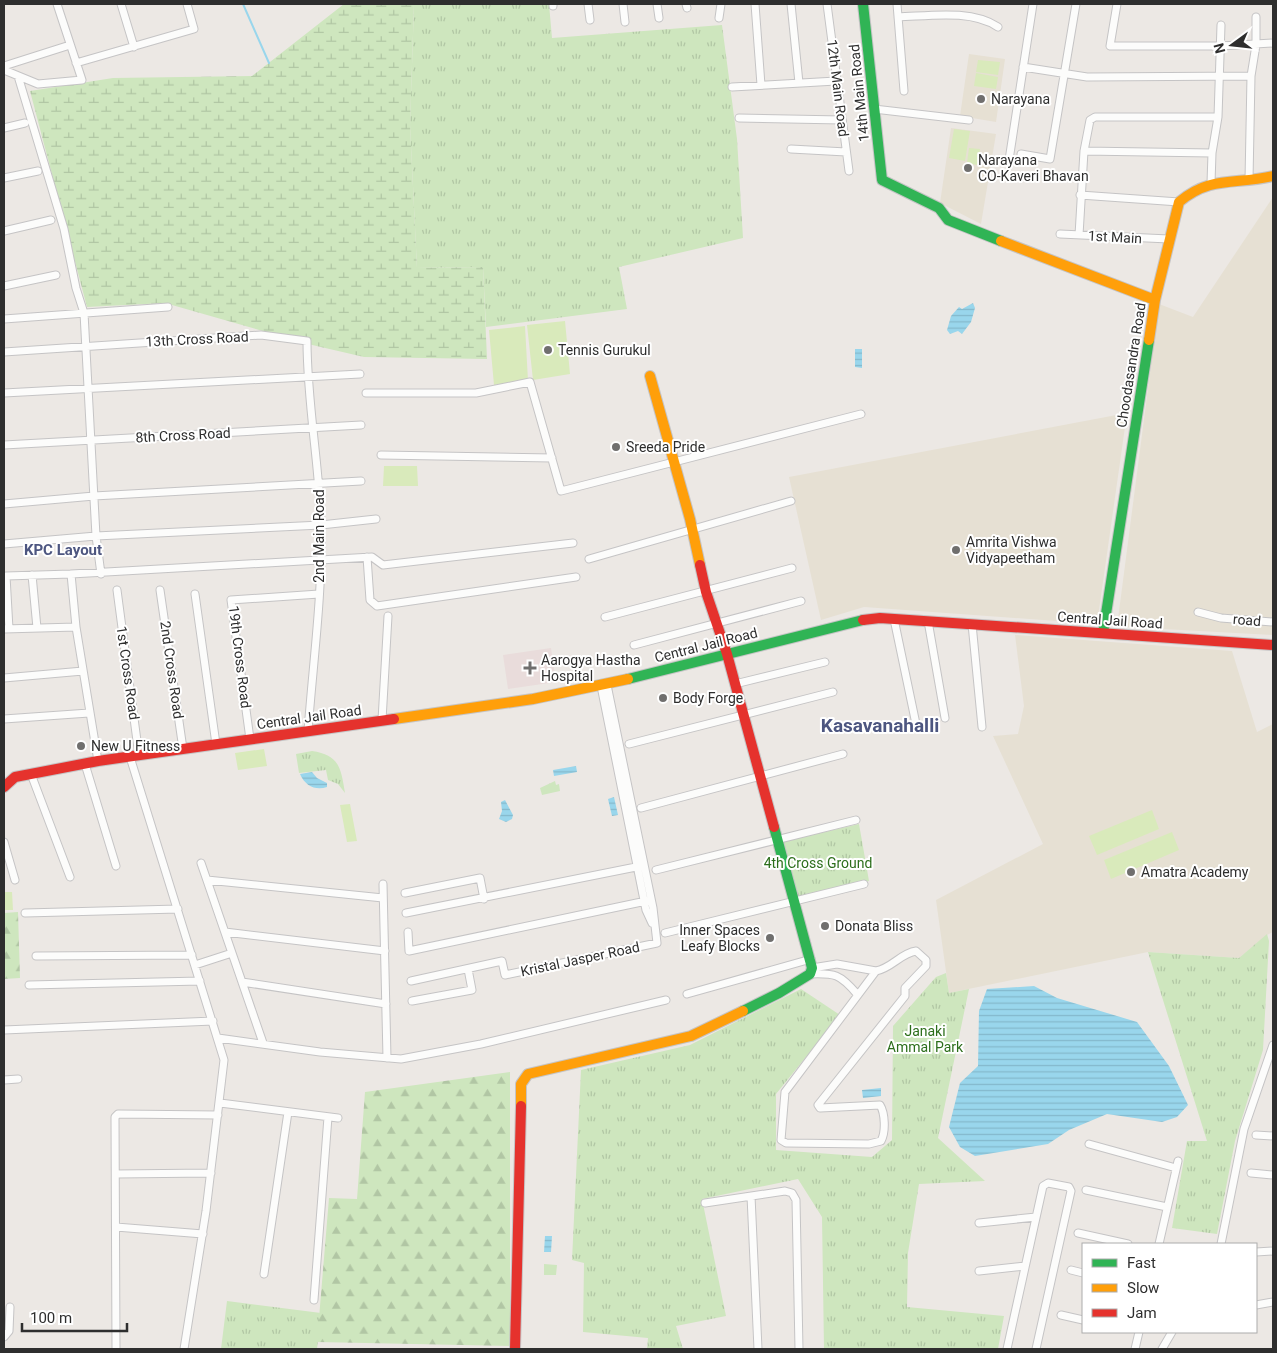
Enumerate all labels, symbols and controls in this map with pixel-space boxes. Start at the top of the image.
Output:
north arrow [1207,20,1257,70]
street label: 12th Main Road [824,38,852,138]
text: N [1210,42,1228,55]
street label: 14th Main Road [846,43,872,143]
place label: Narayana [991,91,1050,107]
marker: Narayana [975,93,987,105]
place label: Narayana CO-Kaveri Bhavan [978,152,1089,184]
marker: Narayana CO-Kaveri Bhavan [962,162,974,174]
street label: 1st Main [1088,228,1142,246]
street label: Choodasandra Road [1113,301,1149,429]
street label: 13th Cross Road [145,328,249,350]
place label: Tennis Gurukul [558,342,651,358]
marker: Tennis Gurukul [542,344,554,356]
street label: 8th Cross Road [135,425,231,445]
place label: Sreeda Pride [626,439,705,455]
marker: Sreeda Pride [610,441,622,453]
street label: 2nd Main Road [311,489,327,583]
place label: Amrita Vishwa Vidyapeetham [966,534,1057,566]
district label: KPC Layout [24,541,102,559]
marker: Amrita Vishwa Vidyapeetham [950,544,962,556]
street label: 19th Cross Road [226,605,254,709]
street label: Central Jail Road [1057,608,1163,632]
street label: road [1232,611,1262,629]
street label: 2nd Cross Road [157,620,187,720]
street label: Central Jail Road [653,624,759,666]
street label: 1st Cross Road [113,625,143,721]
place label: Aarogya Hastha Hospital [541,652,641,684]
marker: Aarogya Hastha Hospital [523,661,537,675]
place label: Body Forge [673,690,743,706]
marker: Body Forge [657,692,669,704]
street label: Central Jail Road [256,702,362,732]
district label: Kasavanahalli [821,714,939,737]
place label: New U Fitness [91,738,180,754]
marker: New U Fitness [75,740,87,752]
park label: 4th Cross Ground [764,855,872,871]
place label: Amatra Academy [1141,864,1249,880]
marker: Amatra Academy [1125,866,1137,878]
place label: Donata Bliss [835,918,913,934]
marker: Donata Bliss [819,920,831,932]
place label: Inner Spaces Leafy Blocks [679,922,760,954]
marker: Inner Spaces Leafy Blocks [764,932,776,944]
street label: Kristal Jasper Road [519,939,641,979]
park label: Janaki Ammal Park [887,1023,964,1055]
legend [1082,1243,1257,1333]
text: Fast [1127,1254,1156,1272]
text: Slow [1127,1279,1159,1297]
scale bar [22,1300,128,1332]
text: Jam [1127,1304,1157,1322]
text: 100 m [30,1309,72,1327]

